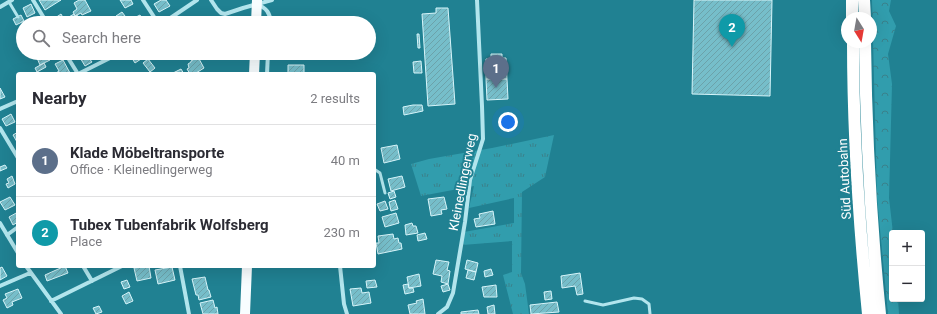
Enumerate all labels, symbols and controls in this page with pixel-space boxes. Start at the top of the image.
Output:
north arrow [841,12,877,48]
pin: 2 [719,14,745,47]
search box [16,16,376,60]
icon: search [30,27,52,49]
text: Search here [62,29,141,47]
pin: 1 [483,55,509,88]
text: Nearby [32,88,87,108]
text: 2 results [310,91,360,106]
your location [498,112,518,132]
street label: Kleinedlingerweg [446,132,479,232]
street label: Süd Autobahn [835,138,854,220]
text: Klade Möbeltransporte [70,144,224,162]
text: 1 [41,153,49,168]
text: 40 m [331,153,360,168]
text: Office · Kleinedlingerweg [70,162,213,177]
text: Tubex Tubenfabrik Wolfsberg [70,216,269,234]
text: 2 [41,225,49,240]
text: 230 m [323,225,360,240]
map controls [889,230,925,302]
button: + [889,230,925,266]
text: Place [70,234,102,249]
button: − [889,266,925,302]

